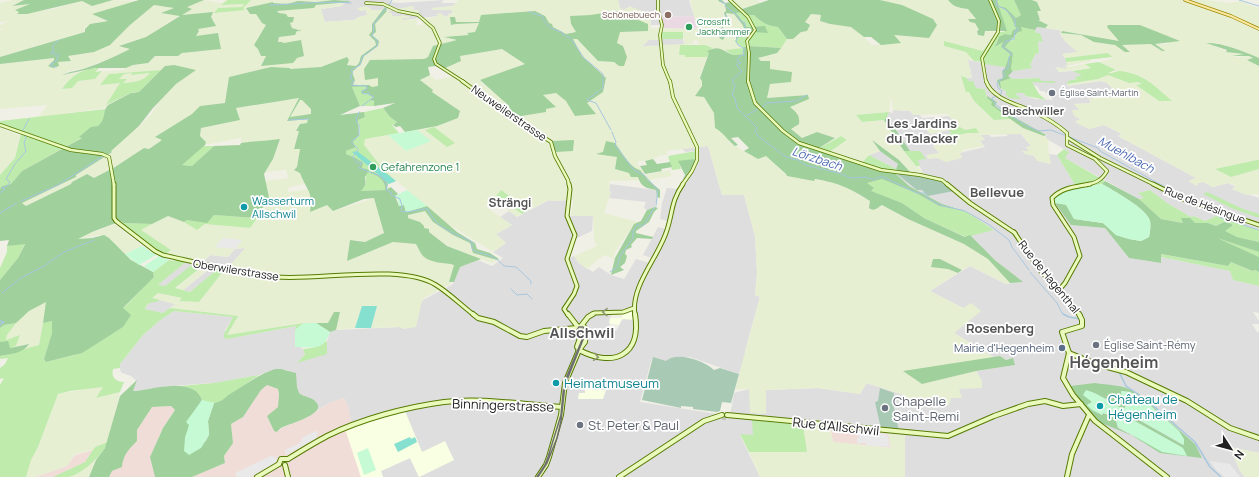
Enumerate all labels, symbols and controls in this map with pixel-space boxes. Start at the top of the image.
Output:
place label: Schönebuech [602,8,660,21]
marker: Schönebuech [663,10,673,20]
place label: Crossfit Jackhammer [697,15,750,38]
marker: Crossfit Jackhammer [684,22,694,32]
street label: Neuweilerstrasse [469,81,550,144]
place label: Église Saint-Martin [1060,86,1139,99]
marker: Église Saint-Martin [1047,88,1057,98]
district label: Buschwiller [1002,103,1065,118]
district label: Les Jardins du Talacker [886,114,958,147]
water label: Muehlbach [1095,132,1158,177]
water label: Lörzbach [790,142,845,175]
place label: Gefahrenzone 1 [381,159,460,174]
marker: Gefahrenzone 1 [368,162,378,172]
street label: Rue de Hésingue [1163,182,1248,227]
district label: Bellevue [970,183,1024,201]
place label: Wasserturm Allschwil [252,193,314,221]
district label: Strängi [489,194,531,211]
marker: Wasserturm Allschwil [239,202,249,212]
street label: Rue de Hagenthal [1015,237,1083,316]
street label: Oberwilerstrasse [192,255,281,284]
one-way arrow [602,308,608,316]
district label: Rosenberg [966,319,1034,337]
district label: Allschwil [549,322,615,343]
place label: Église Saint-Rémy [1104,337,1196,352]
place label: Mairie d'Hegenheim [954,340,1054,355]
marker: Église Saint-Rémy [1091,340,1101,350]
marker: Mairie d'Hegenheim [1057,343,1067,353]
district label: Hégenheim [1070,351,1158,373]
one-way arrow [593,352,599,361]
place label: Heimatmuseum [564,374,659,392]
marker: Heimatmuseum [551,378,561,388]
place label: Château de Hégenheim [1108,390,1178,423]
place label: Chapelle Saint-Remi [893,392,959,425]
street label: Binningerstrasse [452,394,555,416]
marker: Château de Hégenheim [1095,401,1105,411]
marker: Chapelle Saint-Remi [880,403,890,413]
street label: Rue d'Allschwil [792,412,880,440]
place label: St. Peter & Paul [588,416,679,434]
marker: St. Peter & Paul [575,420,585,430]
north arrow [1211,429,1251,469]
text: N [1231,448,1248,463]

